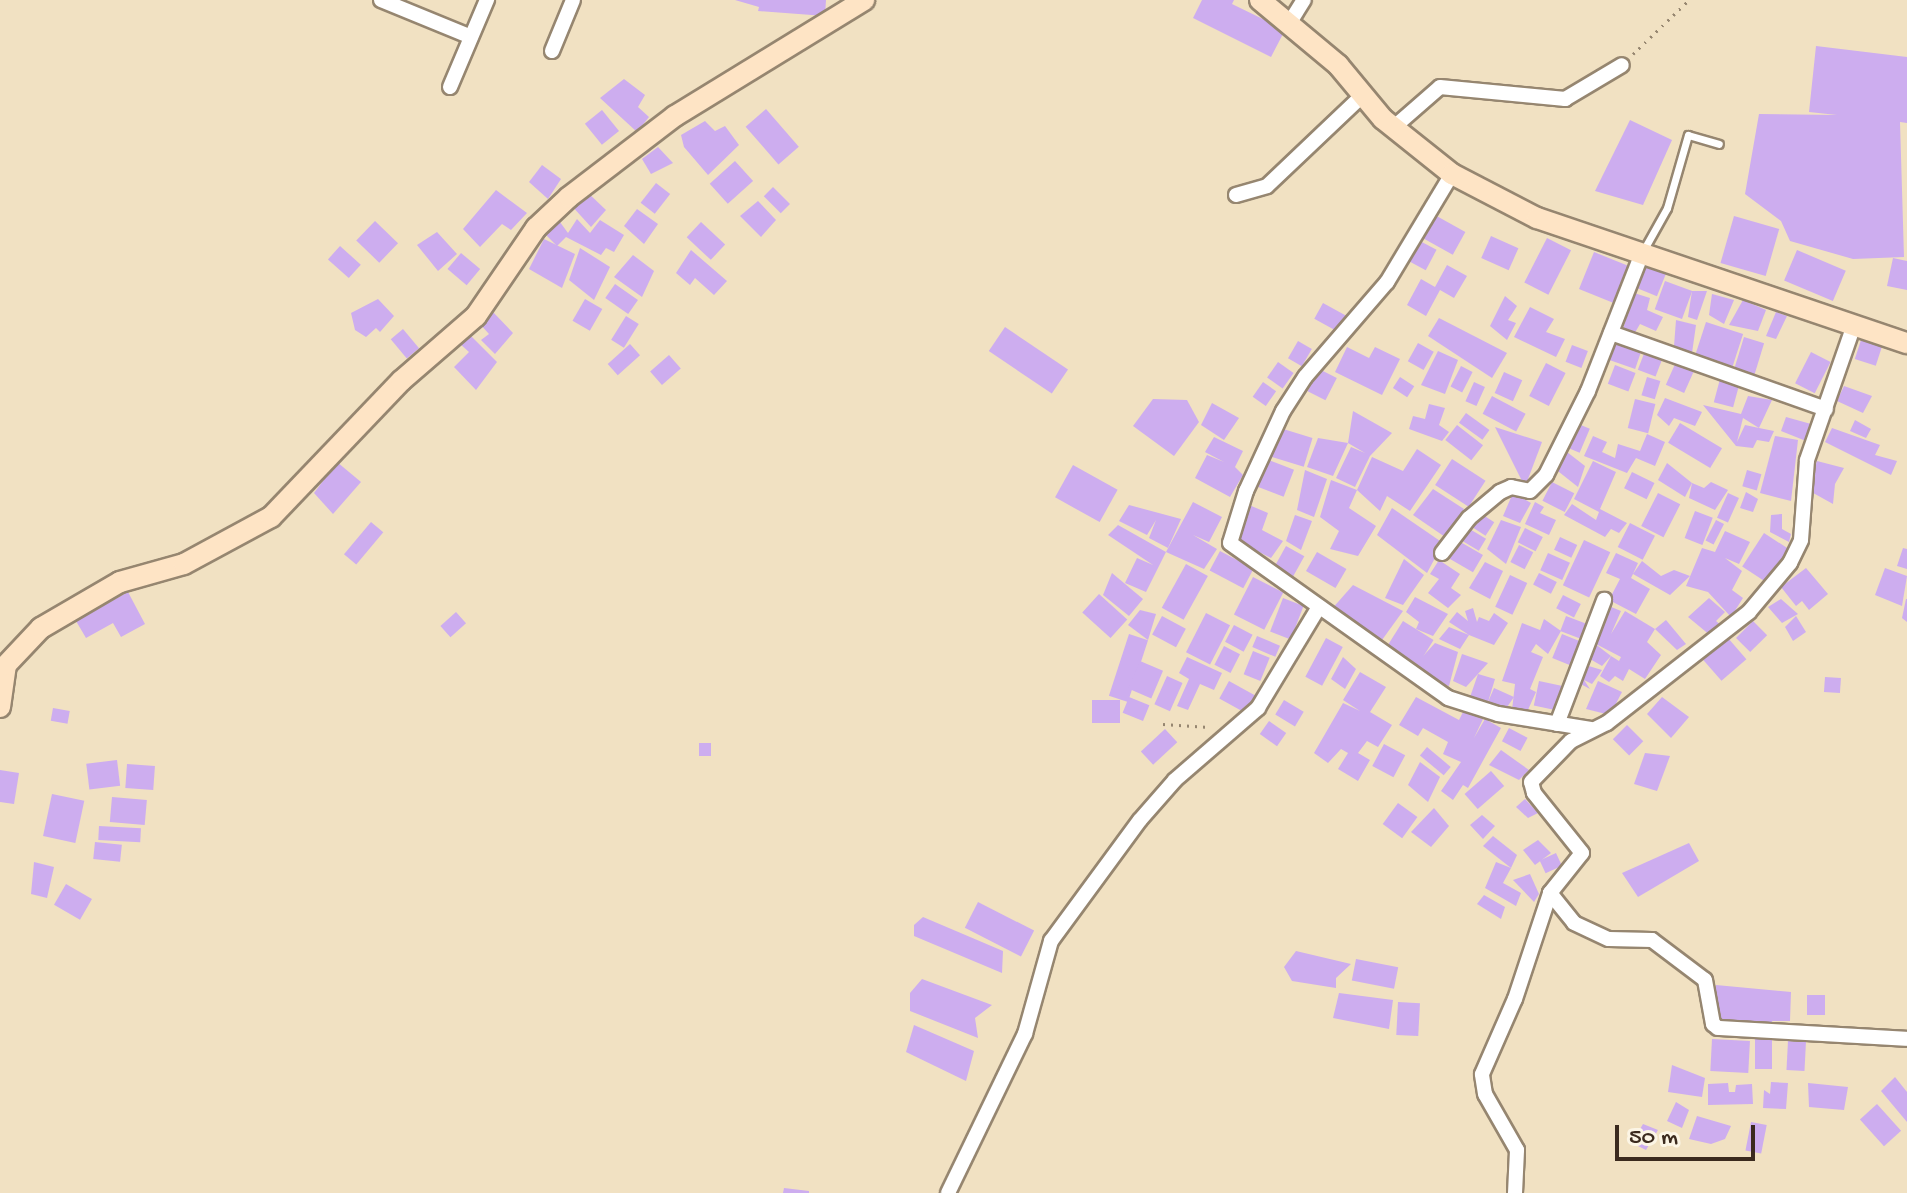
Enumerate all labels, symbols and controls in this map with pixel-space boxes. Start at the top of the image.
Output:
scale bar [1619,1109,1759,1159]
text: 50 m [1629,1124,1678,1153]

